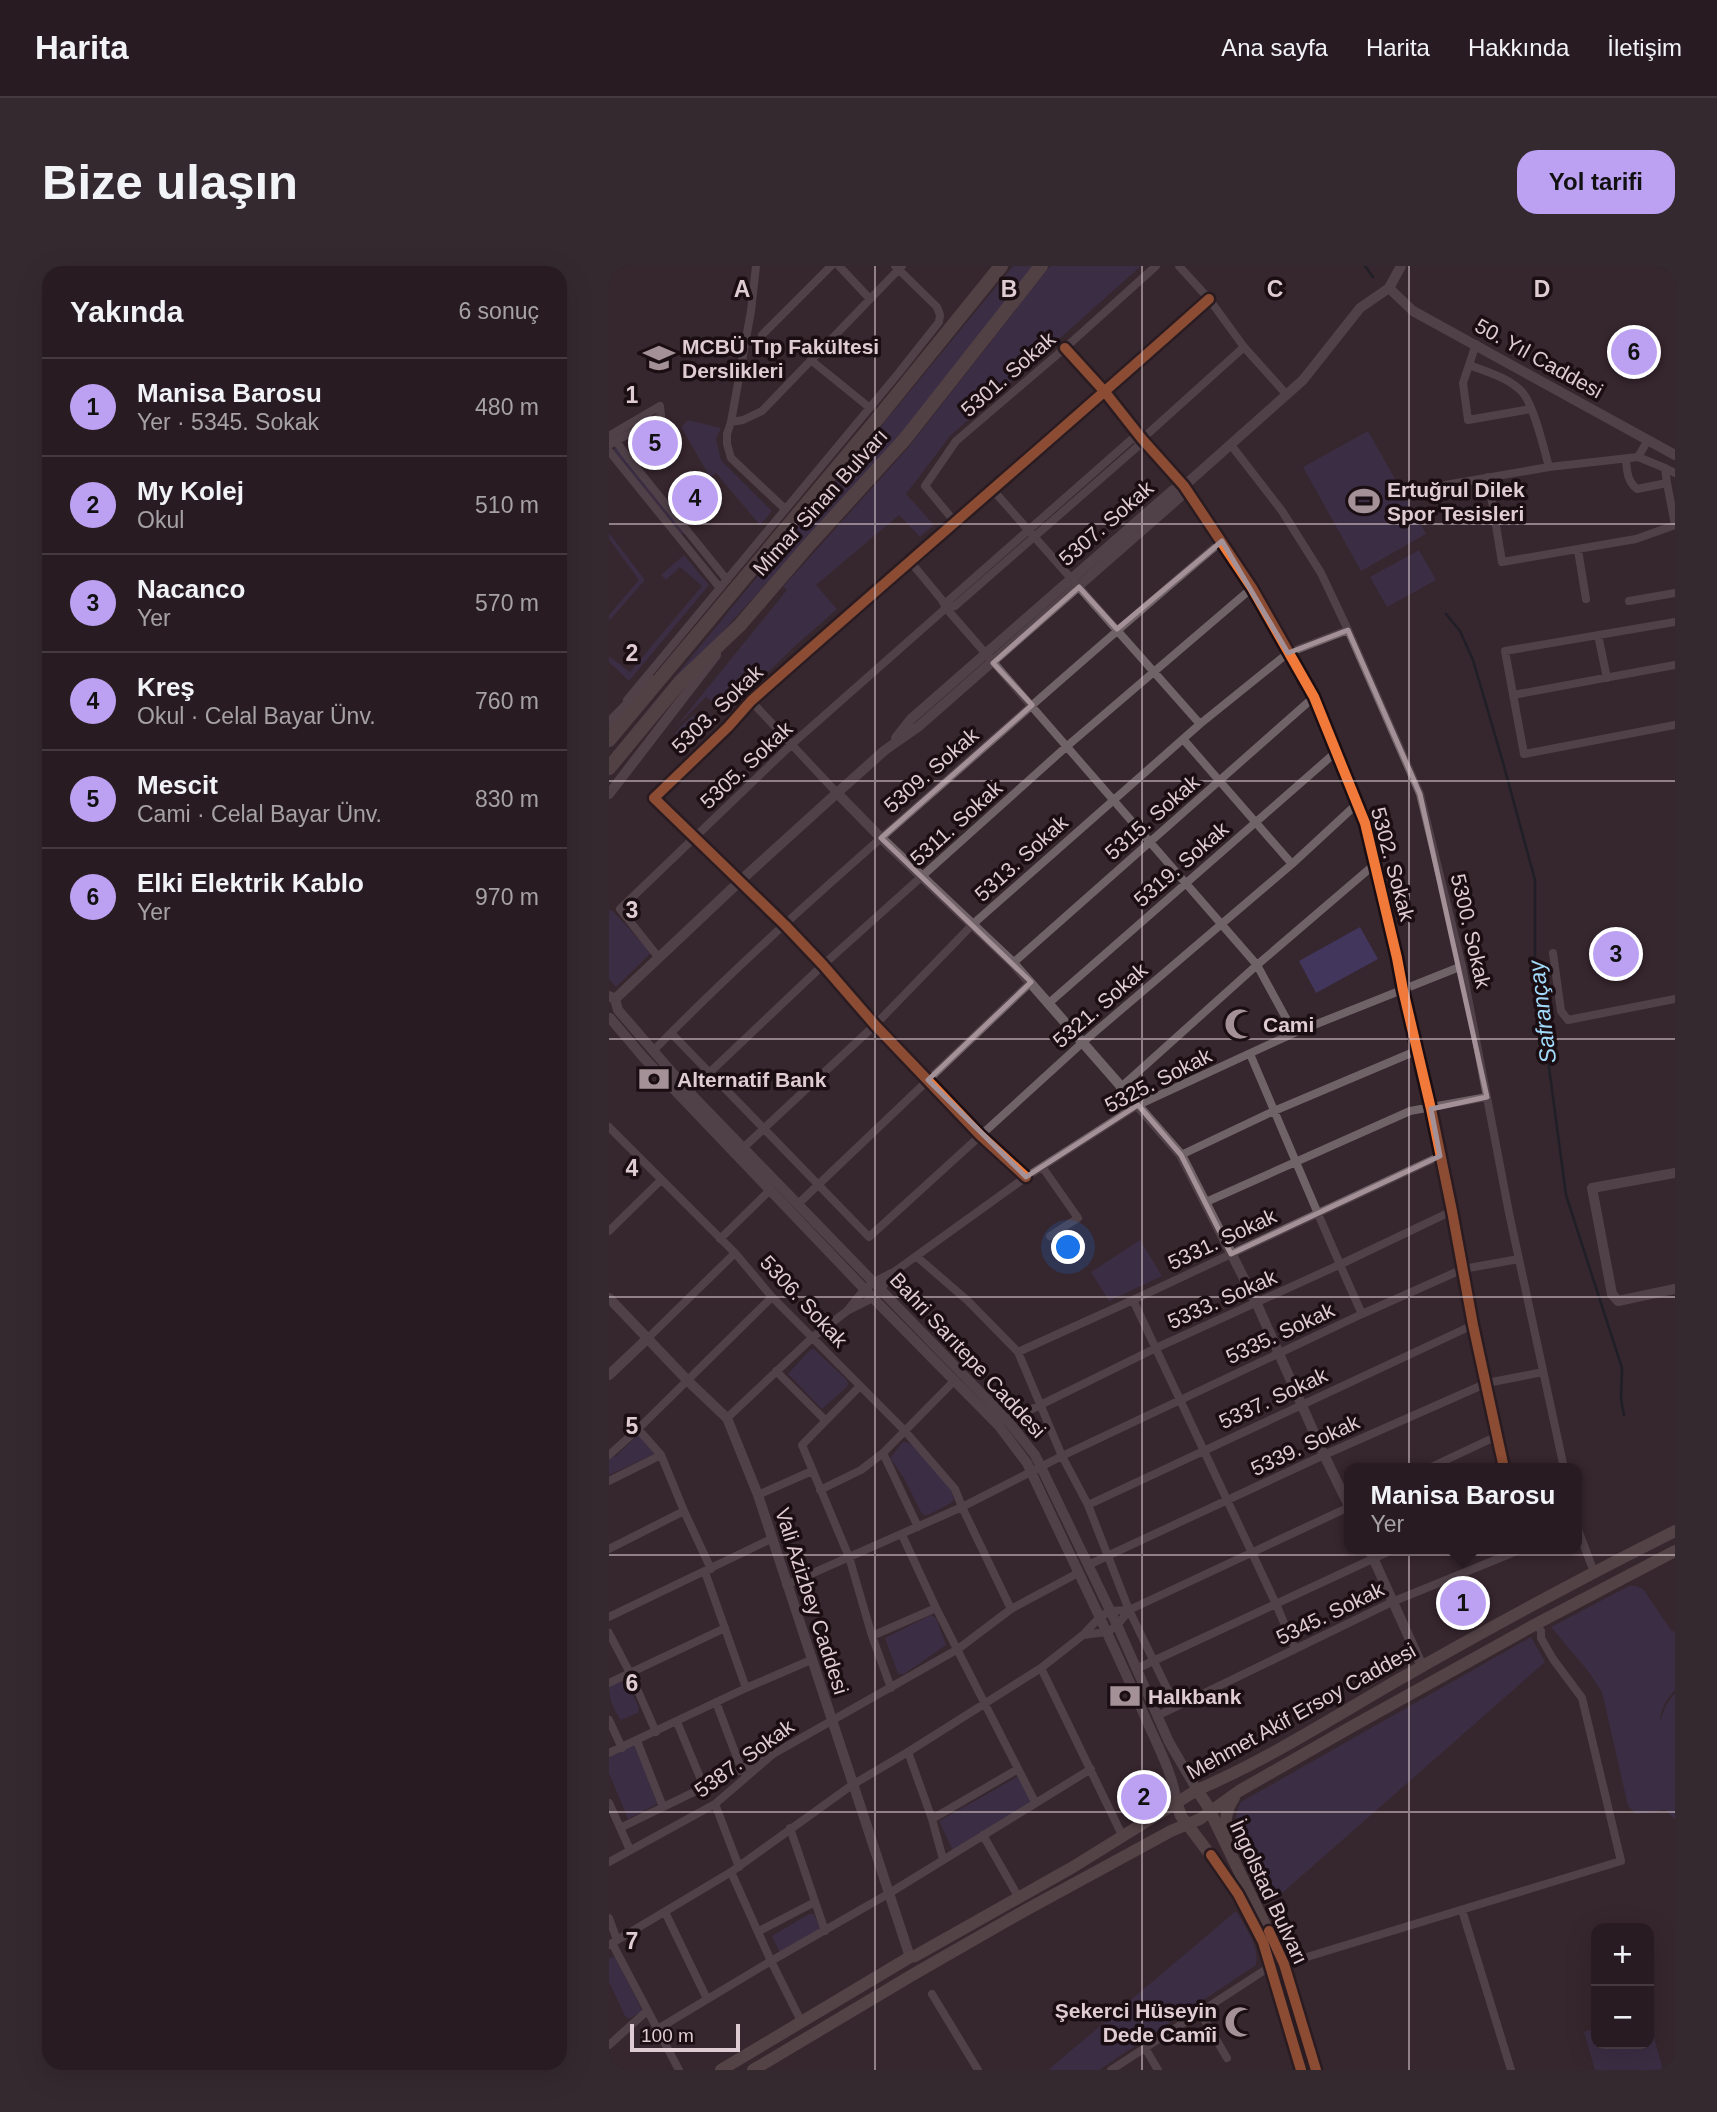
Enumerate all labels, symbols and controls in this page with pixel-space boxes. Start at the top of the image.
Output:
text: Harita [35,29,129,66]
text: Ana sayfa [1221,34,1328,61]
text: Harita [1366,34,1430,61]
text: Hakkında [1468,34,1569,61]
text: İletişim [1607,34,1682,61]
button: Yol tarifi [1517,150,1675,214]
text: Bize ulaşın [42,155,298,209]
text: A [734,276,750,302]
text: B [1001,276,1017,302]
text: C [1267,276,1283,302]
text: D [1534,276,1550,302]
text: Yakında [70,295,183,328]
text: 6 sonuç [458,298,539,324]
street label: 50. Yıl Caddesi [1471,314,1607,402]
pin: 6 [1611,326,1657,378]
street label: 5301. Sokak [956,327,1060,421]
place label: MCBÜ Tıp Fakültesi Derslikleri [682,335,879,382]
school or university icon: MCBÜ Tıp Fakültesi Derslikleri [642,341,676,375]
text: Manisa Barosu [137,378,322,408]
text: 1 [626,382,639,408]
text: 1 [87,394,99,420]
text: 480 m [475,394,539,420]
text: Yer · 5345. Sokak [137,409,319,435]
pin: 5 [632,417,678,469]
street label: Mimar Sinan Bulvarı [748,424,892,580]
pin: 4 [672,472,718,524]
text: My Kolej [137,476,244,506]
street label: 5307. Sokak [1054,476,1158,570]
place label: Ertuğrul Dilek Spor Tesisleri [1387,478,1525,525]
sports icon: Ertuğrul Dilek Spor Tesisleri [1347,484,1381,518]
text: 2 [87,492,99,518]
text: 510 m [475,492,539,518]
text: Okul [137,507,184,533]
text: Nacanco [137,574,245,604]
text: 3 [87,590,99,616]
text: 570 m [475,590,539,616]
text: Yer [137,605,171,631]
text: 2 [626,640,638,666]
street label: 5303. Sokak [667,660,767,758]
text: Kreş [137,672,195,702]
text: 4 [87,688,99,714]
text: 760 m [475,688,539,714]
text: Okul · Celal Bayar Ünv. [137,703,376,729]
street label: 5305. Sokak [695,716,797,813]
street label: 5309. Sokak [879,723,983,817]
text: Mescit [137,770,218,800]
street label: 5315. Sokak [1100,770,1204,864]
street label: 5311. Sokak [905,776,1007,870]
text: 5 [87,786,99,812]
text: 830 m [475,786,539,812]
text: Cami · Celal Bayar Ünv. [137,801,382,827]
street label: 5302. Sokak [1367,805,1419,924]
street label: 5313. Sokak [970,810,1072,906]
street label: 5319. Sokak [1129,817,1233,911]
text: Elki Elektrik Kablo [137,868,364,898]
street label: 5300. Sokak [1447,872,1495,991]
text: 6 [87,884,99,910]
text: 970 m [475,884,539,910]
text: 3 [626,897,638,923]
text: Yer [137,899,171,925]
pin: 3 [1593,928,1639,980]
street label: 5321. Sokak [1048,958,1152,1052]
water label: Safrançay [1523,958,1561,1065]
mosque icon: Cami [1223,1007,1257,1041]
place label: Cami [1263,1013,1314,1036]
street label: 5325. Sokak [1101,1043,1216,1117]
bank icon: Alternatif Bank [637,1062,671,1096]
place label: Alternatif Bank [677,1068,827,1091]
text: 4 [626,1155,639,1181]
street label: 5331. Sokak [1164,1204,1280,1274]
your location [1051,1230,1085,1264]
street label: 5306. Sokak [756,1250,853,1352]
street label: 5333. Sokak [1164,1265,1280,1333]
street label: Bahri Sarıtepe Caddesi [886,1268,1050,1442]
street label: 5335. Sokak [1222,1298,1338,1368]
street label: 5337. Sokak [1215,1363,1331,1433]
street label: 5339. Sokak [1247,1410,1363,1480]
text: 5 [626,1413,639,1439]
popup [1344,1463,1582,1554]
text: Manisa Barosu [1371,1480,1555,1510]
street label: Vali Azizbey Caddesi [771,1505,853,1697]
text: Yer [1371,1511,1404,1537]
street label: 5345. Sokak [1272,1577,1388,1649]
pin: 1 [1440,1577,1486,1629]
street label: Mehmet Akif Ersoy Caddesi [1183,1638,1419,1784]
text: 6 [626,1670,638,1696]
bank icon: Halkbank [1108,1679,1142,1713]
place label: Halkbank [1148,1685,1242,1708]
street label: 5387. Sokak [690,1714,798,1802]
pin: 2 [1121,1771,1167,1823]
street label: İngolstad Bulvarı [1226,1816,1312,1968]
map controls [1591,1923,1654,2049]
button: + [1591,1923,1654,1986]
text: 7 [626,1928,638,1954]
button: − [1591,1986,1654,2049]
place label: Şekerci Hüseyin Dede Camîi [1055,1999,1217,2046]
mosque icon: Şekerci Hüseyin Dede Camîi [1223,2005,1257,2039]
scale bar [630,2021,740,2053]
text: 100 m [641,2025,694,2046]

